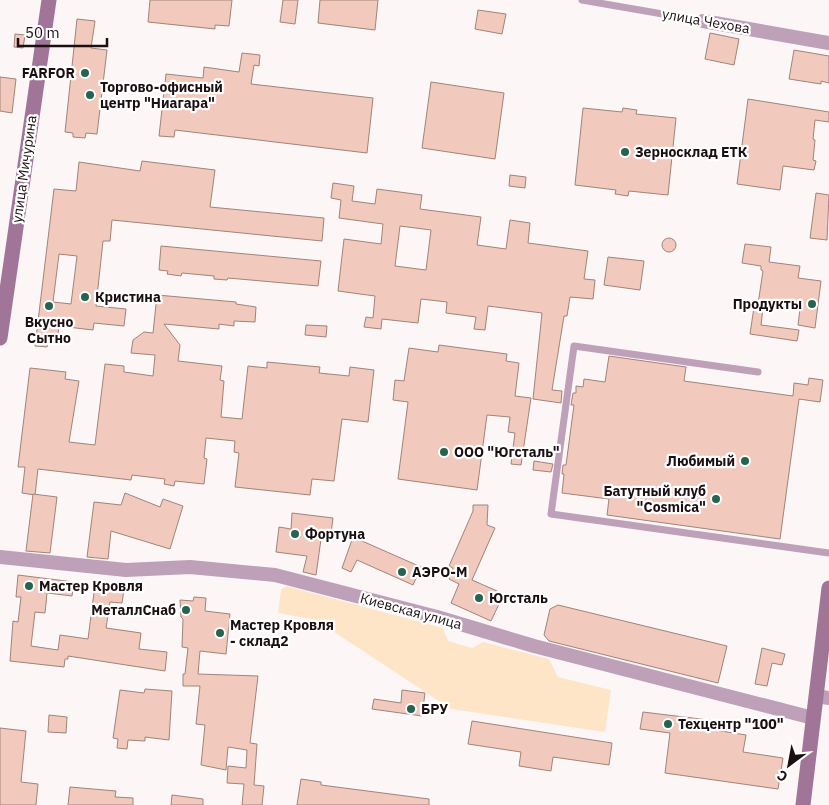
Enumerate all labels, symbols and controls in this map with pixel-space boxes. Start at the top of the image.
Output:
street label: улица Чехова [661,4,752,38]
scale bar [18,15,106,47]
text: 50 m [25,23,60,42]
place label: FARFOR [22,64,75,82]
marker: FARFOR [79,67,91,79]
place label: Торгово-офисный центр "Ниагара" [100,78,223,112]
marker: Торгово-офисный центр "Ниагара" [84,89,96,101]
street label: улица Мичурина [8,114,41,224]
place label: Зерносклад ЕТК [635,143,747,161]
marker: Зерносклад ЕТК [619,146,631,158]
place label: Кристина [95,288,161,306]
marker: Кристина [79,291,91,303]
place label: Продукты [733,295,802,313]
marker: Продукты [806,298,818,310]
marker: Вкусно Сытно [43,300,55,312]
place label: Вкусно Сытно [25,313,73,347]
place label: ООО "Югсталь" [454,443,560,461]
marker: ООО "Югсталь" [438,446,450,458]
place label: Любимый [667,452,735,470]
marker: Любимый [739,455,751,467]
place label: Батутный клуб "Cosmica" [603,482,706,516]
marker: Батутный клуб "Cosmica" [710,493,722,505]
place label: Фортуна [305,525,365,543]
marker: Фортуна [289,528,301,540]
place label: АЭРО-М [412,563,467,581]
marker: АЭРО-М [396,566,408,578]
place label: Мастер Кровля [39,577,143,595]
marker: Мастер Кровля [23,580,35,592]
street label: Киевская улица [358,589,464,633]
place label: Югсталь [489,589,548,607]
marker: Югсталь [473,592,485,604]
place label: МеталлСнаб [91,601,176,619]
marker: МеталлСнаб [180,604,192,616]
place label: Мастер Кровля - склад2 [230,616,334,650]
marker: Мастер Кровля - склад2 [214,627,226,639]
place label: БРУ [421,700,448,718]
marker: БРУ [405,703,417,715]
place label: Техцентр "100" [678,715,784,733]
marker: Техцентр "100" [662,718,674,730]
north arrow [764,740,814,790]
text: С [773,766,791,786]

